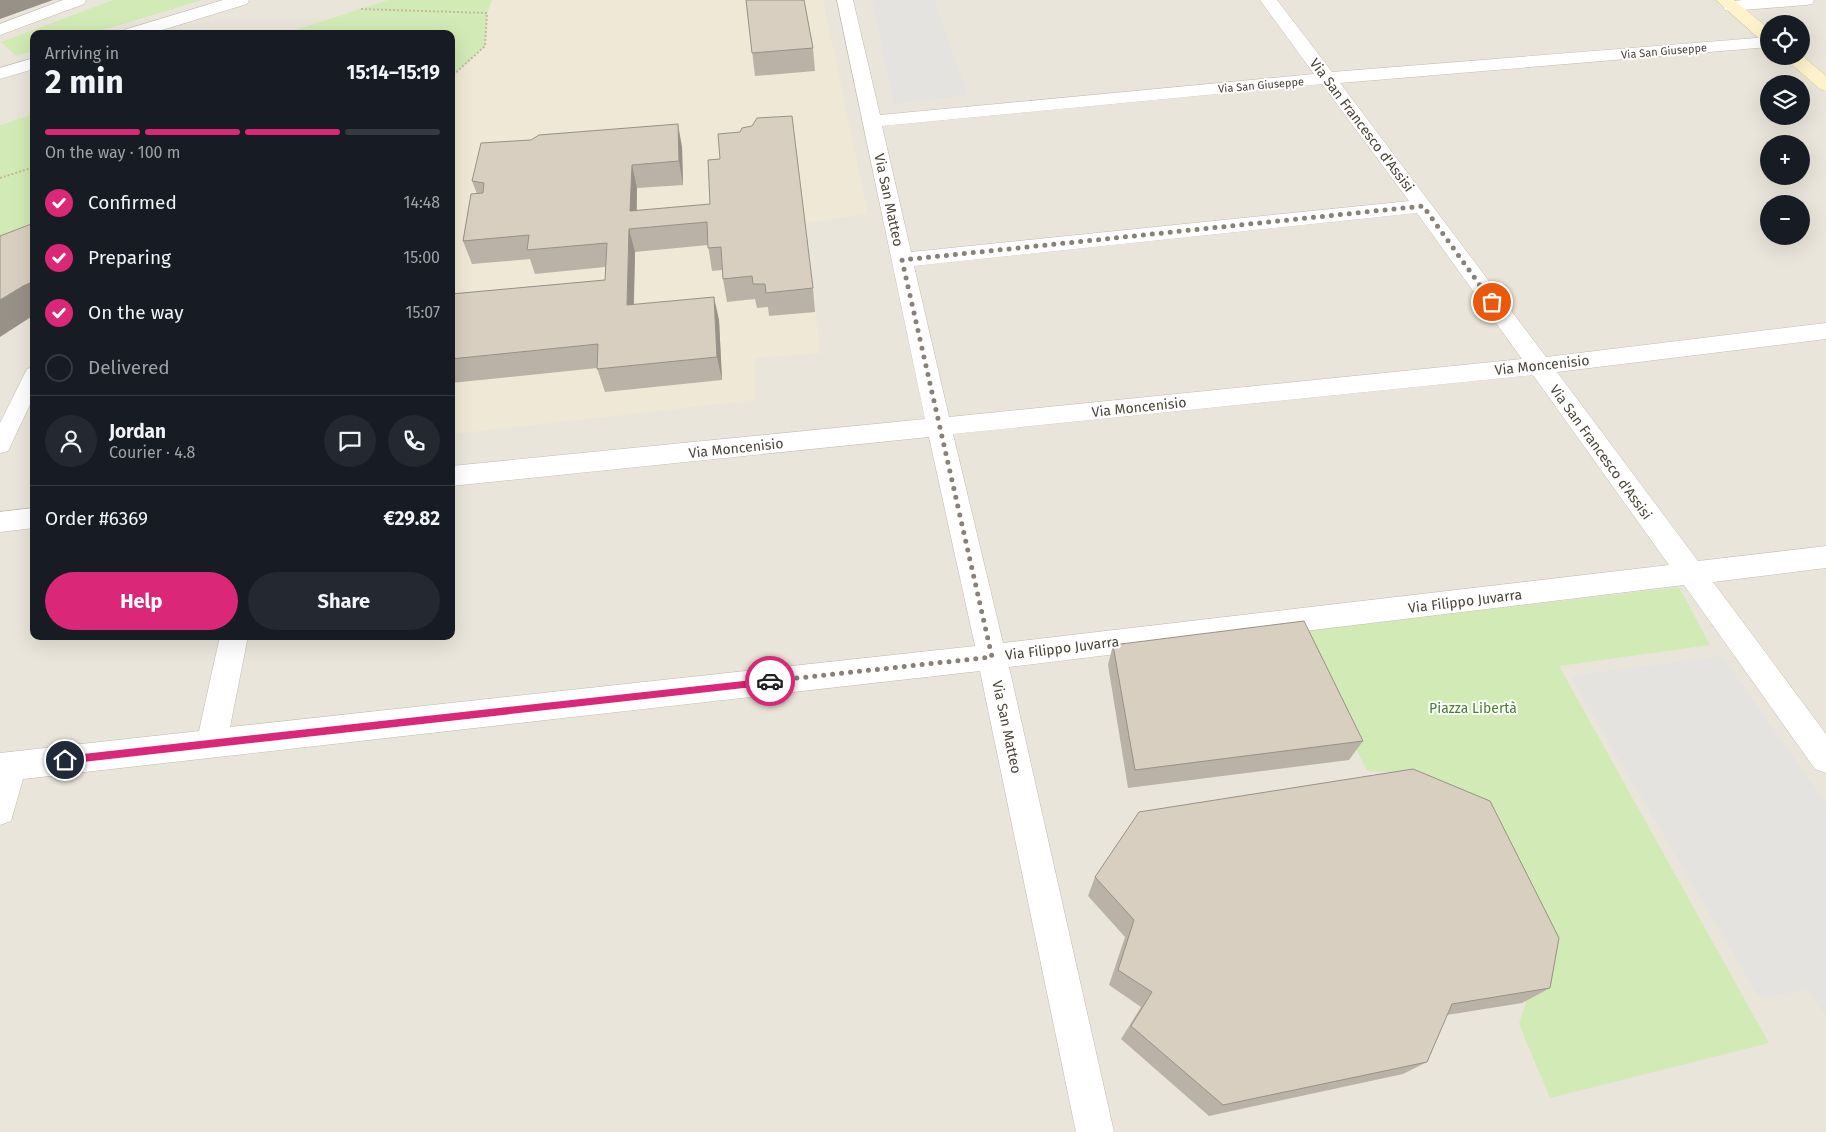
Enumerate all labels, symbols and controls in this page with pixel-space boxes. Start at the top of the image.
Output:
map controls [1760,15,1810,245]
button: locate [1760,15,1810,65]
street label: Via San Giuseppe [1621,41,1708,62]
text: Arriving in [45,44,119,63]
street label: Via San Francesco d'Assisi [1306,55,1417,195]
text: 15:14–15:19 [347,61,440,84]
text: 2 min [45,63,124,101]
street label: Via San Giuseppe [1218,75,1305,96]
button: layers [1760,75,1810,125]
button: + [1760,135,1810,185]
text: On the way · 100 m [45,143,180,162]
street label: Via San Matteo [870,152,907,248]
icon: check [45,189,73,217]
text: Confirmed [88,191,177,214]
text: 14:48 [403,193,440,212]
button: − [1760,195,1810,245]
icon: check [45,244,73,272]
text: Preparing [88,246,171,269]
text: 15:00 [403,248,440,267]
pin [1471,281,1513,323]
icon: bag [1478,288,1506,316]
icon: check [45,299,73,327]
text: On the way [88,301,184,324]
text: 15:07 [406,303,440,322]
street label: Via Moncenisio [1494,352,1590,379]
text: Delivered [88,356,170,379]
street label: Via San Francesco d'Assisi [1546,382,1655,523]
street label: Via Moncenisio [1091,394,1187,421]
button: person [45,415,97,467]
button: chat [324,415,376,467]
button: phone [388,415,440,467]
text: Jordan [109,420,166,443]
street label: Via Moncenisio [688,435,784,462]
text: Courier · 4.8 [109,443,195,462]
text: Order #6369 [45,507,148,530]
text: €29.82 [383,507,440,530]
button: Help [45,572,238,630]
button: Share [248,572,440,630]
street label: Via Filippo Juvarra [1407,586,1523,617]
street label: Via Filippo Juvarra [1004,633,1120,664]
courier [745,656,795,706]
icon: car [756,667,784,695]
street label: Via San Matteo [988,679,1025,775]
park label: Piazza Libertà [1429,700,1517,717]
pin [44,739,86,781]
icon: home [51,746,79,774]

